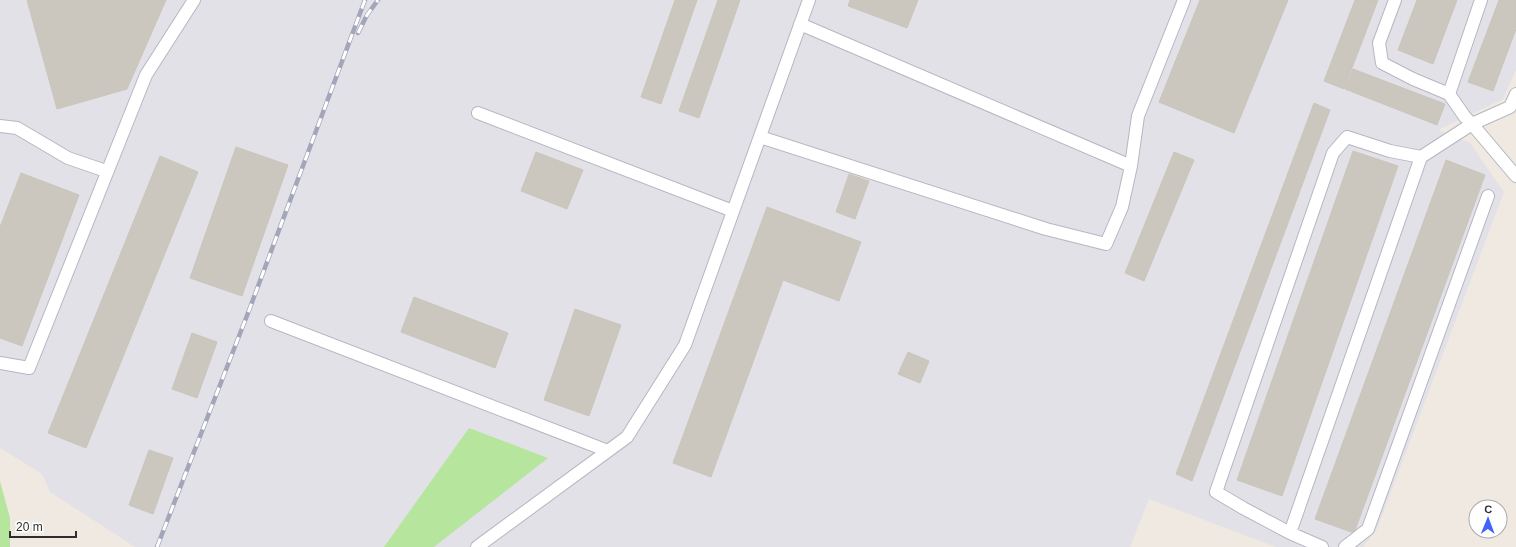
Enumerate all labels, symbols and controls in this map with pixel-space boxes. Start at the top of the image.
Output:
north arrow [1468,499,1508,539]
text: С [1484,503,1492,515]
scale bar [10,513,76,539]
text: 20 m [16,520,43,534]

